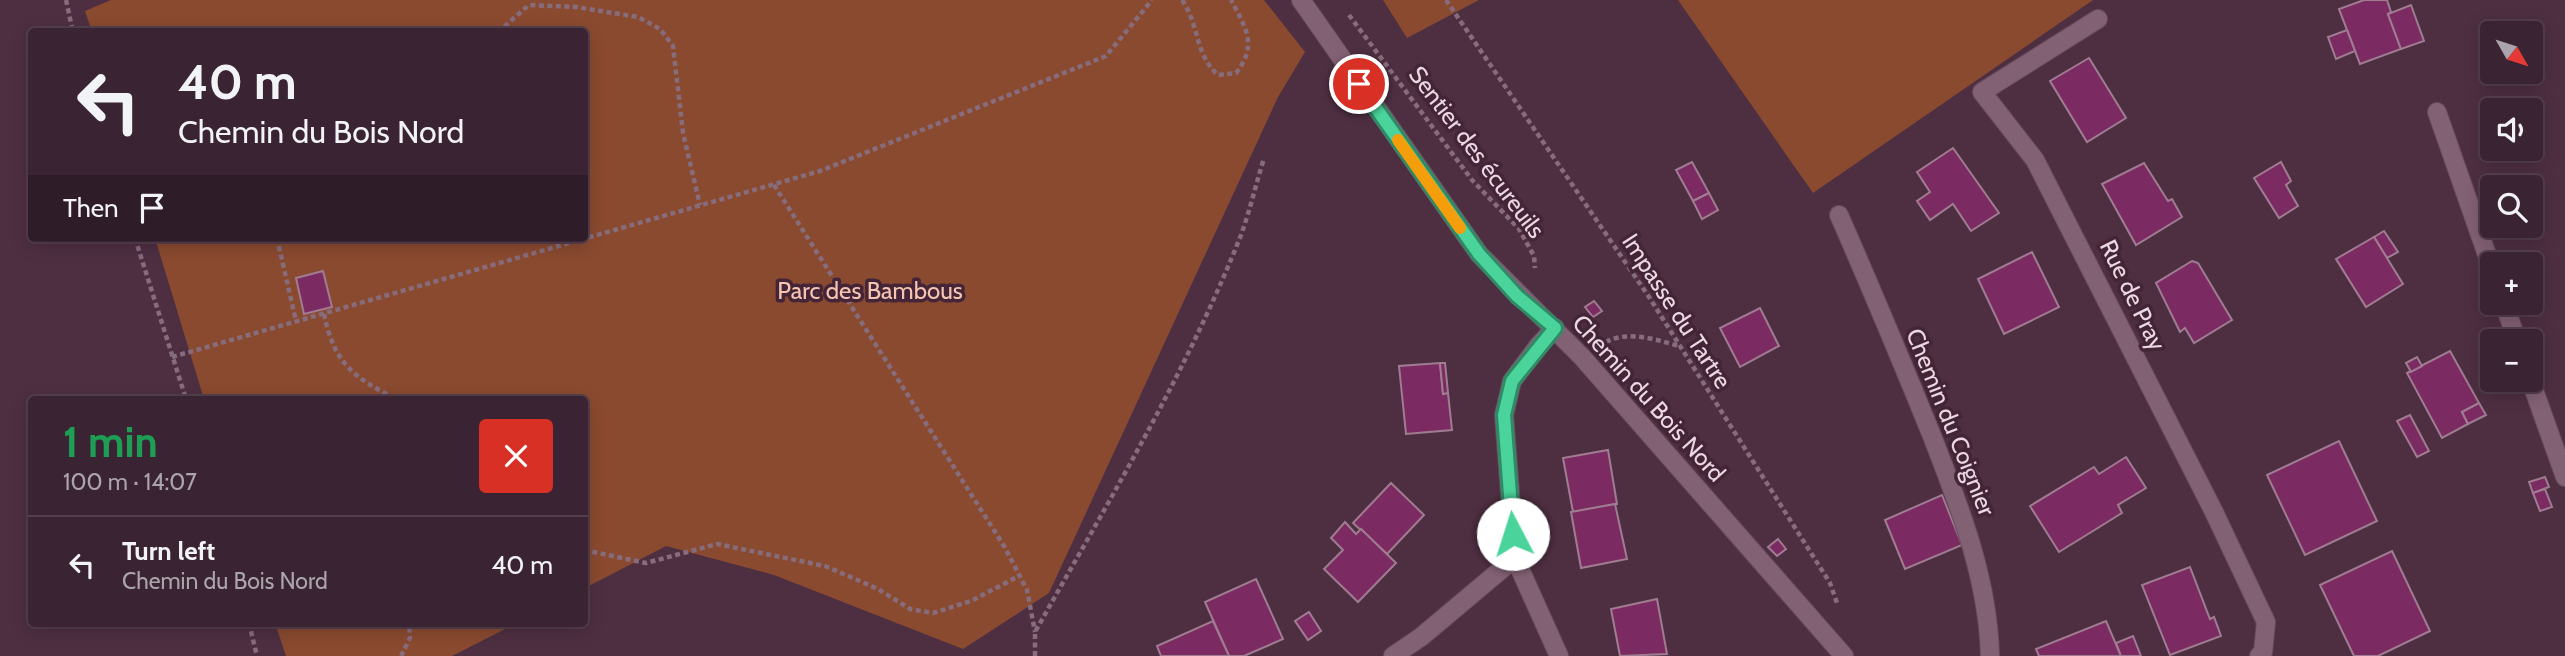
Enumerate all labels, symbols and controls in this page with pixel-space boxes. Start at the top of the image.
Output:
north arrow [2480,21,2543,84]
map controls [2480,21,2543,392]
text: 40 m [178,52,297,111]
pin [1329,54,1389,114]
icon: left [63,56,154,147]
street label: Sentier des écureuils [1403,60,1551,244]
icon: arrive [1340,65,1378,103]
button: sound [2480,98,2543,161]
text: Chemin du Bois Nord [178,112,464,151]
button: search [2480,175,2543,238]
icon: arrive [133,189,171,227]
text: Then [63,192,119,224]
street label: Impasse du Tartre [1616,228,1738,394]
street label: Rue de Pray [2094,235,2172,355]
button: + [2480,252,2543,315]
park label: Parc des Bambous [777,276,963,305]
street label: Chemin du Bois Nord [1566,309,1732,487]
street label: Chemin du Coignier [1900,324,2002,520]
button: − [2480,329,2543,392]
text: 1 min [63,416,158,468]
button: close [479,419,553,493]
text: 100 m · 14:07 [63,468,197,496]
position arrow [1476,497,1550,571]
text: Turn left [122,535,215,567]
icon: left [63,546,101,584]
text: 40 m [491,549,553,581]
text: Chemin du Bois Nord [122,567,328,595]

